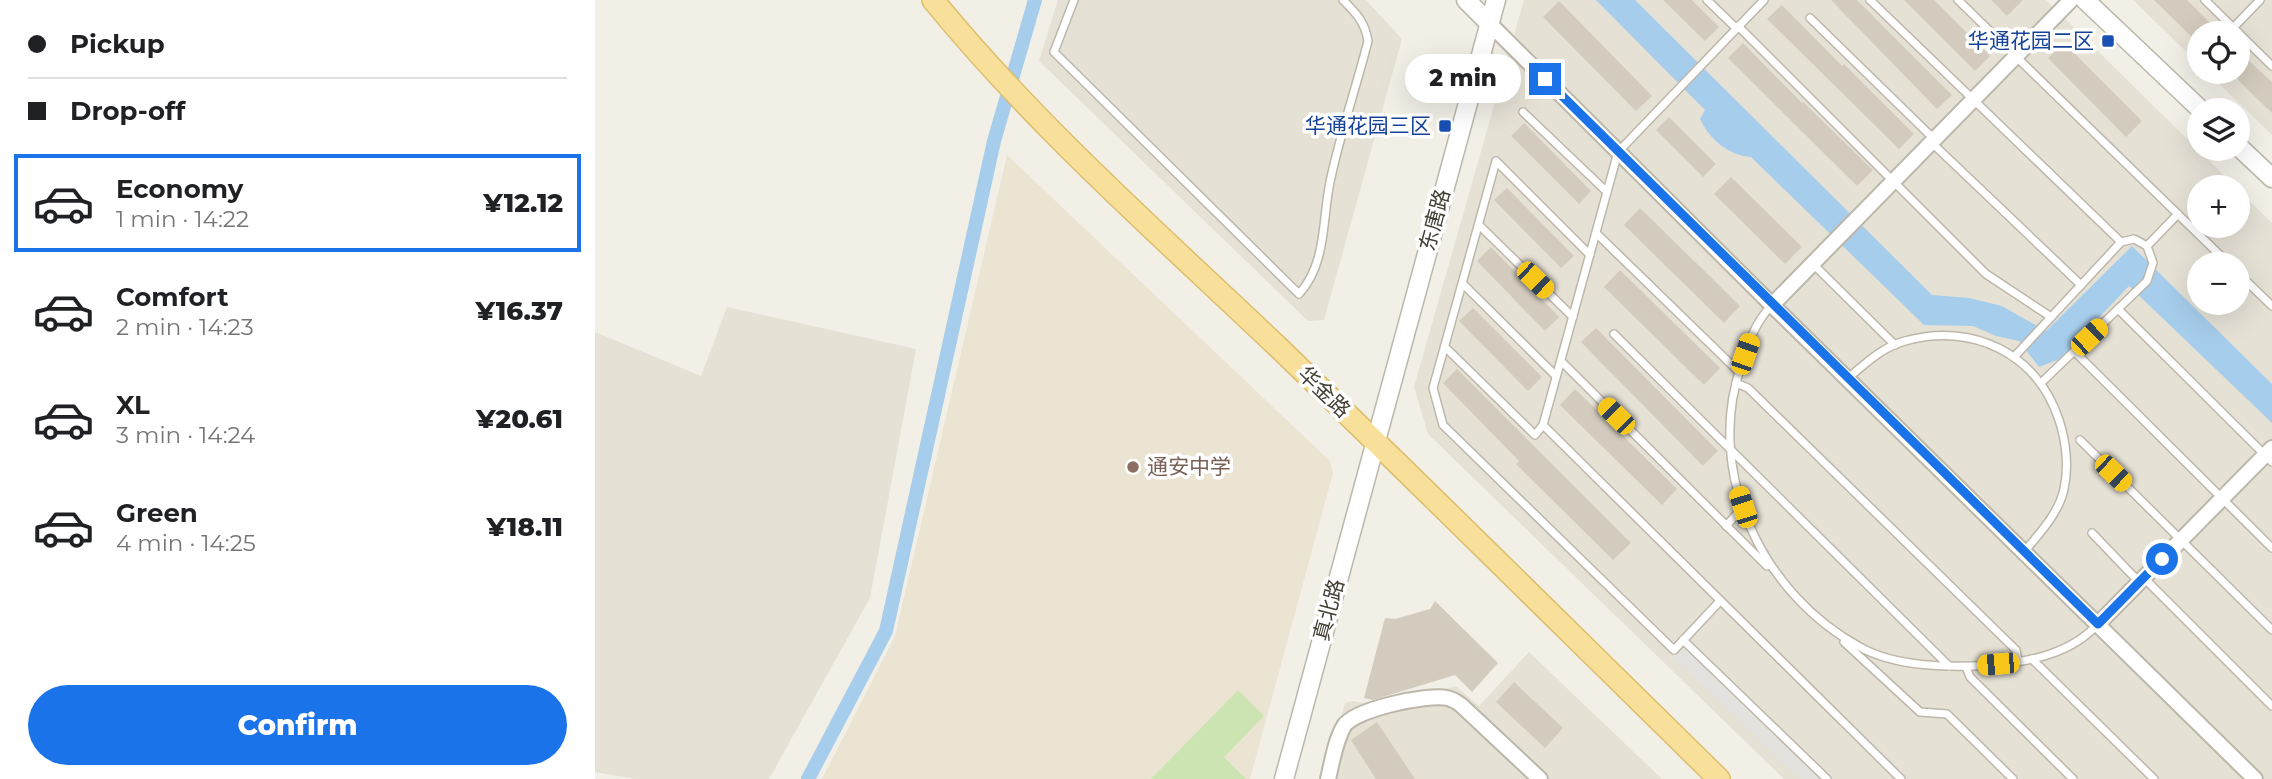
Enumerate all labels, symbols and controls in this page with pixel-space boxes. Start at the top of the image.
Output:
map controls [2187,21,2250,315]
button: locate [2187,21,2250,84]
text: Pickup [70,28,165,60]
place label: 华通花园二区 [1968,28,2094,53]
marker: 华通花园二区 [2100,33,2116,49]
callout: 2 min [1405,55,1521,104]
route end [1529,63,1561,95]
text: 2 min [1429,64,1497,92]
text: Drop-off [70,95,185,127]
button: layers [2187,98,2250,161]
place label: 华通花园三区 [1305,113,1431,138]
marker: 华通花园三区 [1437,118,1453,134]
icon: car [32,172,95,235]
text: Economy [116,173,243,205]
button: + [2187,175,2250,238]
street label: 东唐路 [1414,186,1455,254]
text: ¥12.12 [483,187,563,219]
text: 1 min · 14:22 [116,205,249,233]
button: − [2187,252,2250,315]
car [1513,258,1558,302]
icon: car [32,280,95,343]
text: Comfort [116,281,228,313]
text: ¥16.37 [475,295,563,327]
text: 2 min · 14:23 [116,313,254,341]
car [2067,315,2112,359]
car [1729,331,1762,377]
street label: 华金路 [1293,361,1356,423]
icon: car [32,388,95,451]
text: XL [116,389,150,421]
car [1594,394,1639,438]
text: ¥20.61 [476,403,563,435]
text: 3 min · 14:24 [116,421,255,449]
car [2091,451,2136,495]
place label: 通安中学 [1147,454,1231,479]
marker: 通安中学 [1125,459,1141,475]
car [1727,484,1760,530]
icon: car [32,496,95,559]
text: Green [116,497,198,529]
text: ¥18.11 [487,511,563,543]
text: 4 min · 14:25 [116,529,256,557]
route start [2146,543,2178,575]
street label: 真北路 [1308,576,1349,644]
car [1977,652,2020,676]
button: Confirm [28,685,567,765]

